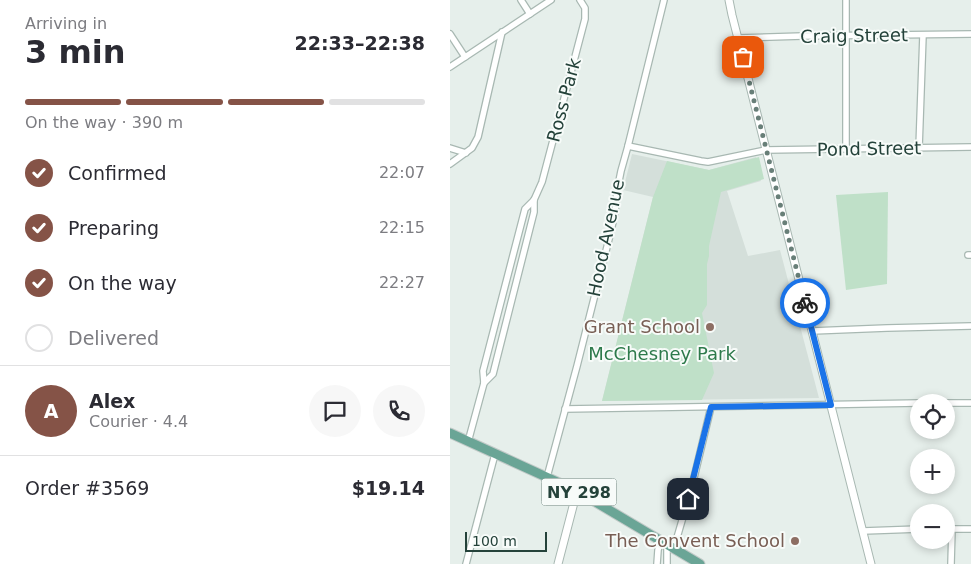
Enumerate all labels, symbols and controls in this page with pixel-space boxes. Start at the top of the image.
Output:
text: Arriving in [25,14,107,33]
street label: Craig Street [800,24,908,47]
text: 22:33–22:38 [295,32,425,54]
text: 3 min [25,33,126,71]
pin [722,36,764,78]
icon: bag [729,43,757,71]
street label: Ross Park [542,55,585,144]
text: On the way · 390 m [25,113,183,132]
street label: Pond Street [817,137,921,160]
icon: check [25,159,53,187]
text: Confirmed [68,162,167,184]
text: 22:07 [379,163,425,182]
street label: Hood Avenue [583,177,628,299]
icon: check [25,214,53,242]
text: Preparing [68,217,159,239]
text: 22:15 [379,218,425,237]
icon: check [25,269,53,297]
text: On the way [68,272,177,294]
text: 22:27 [379,273,425,292]
courier [780,278,830,328]
icon: bike [791,289,819,317]
place label: Grant School [584,316,700,337]
marker: Grant School [704,321,716,333]
text: Delivered [68,327,159,349]
park label: McChesney Park [588,343,736,364]
button: chat [309,385,361,437]
button: phone [373,385,425,437]
text: Alex [89,390,135,412]
map controls [910,394,955,549]
button: locate [910,394,955,439]
text: A [44,400,58,422]
text: Courier · 4.4 [89,412,188,431]
button: + [910,449,955,494]
text: Order #3569 [25,477,149,499]
text: $19.14 [352,477,425,499]
road number: NY 298 [542,478,616,506]
pin [667,478,709,520]
icon: home [674,485,702,513]
button: − [910,504,955,549]
scale bar [465,529,548,552]
place label: The Convent School [604,530,785,551]
text: 100 m [472,533,517,549]
marker: The Convent School [789,535,801,547]

